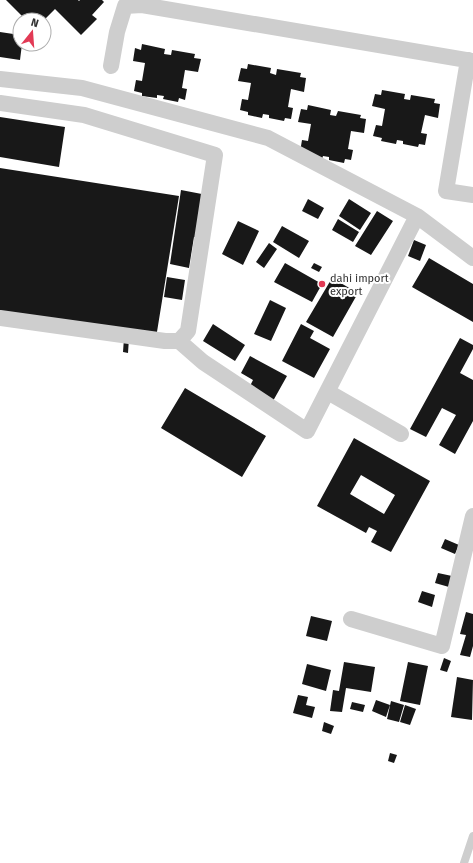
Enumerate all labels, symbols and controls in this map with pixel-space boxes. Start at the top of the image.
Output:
north arrow [12,12,52,52]
text: N [29,16,40,30]
place label: dahi import export [330,272,389,298]
marker: dahi import export [317,279,327,289]

